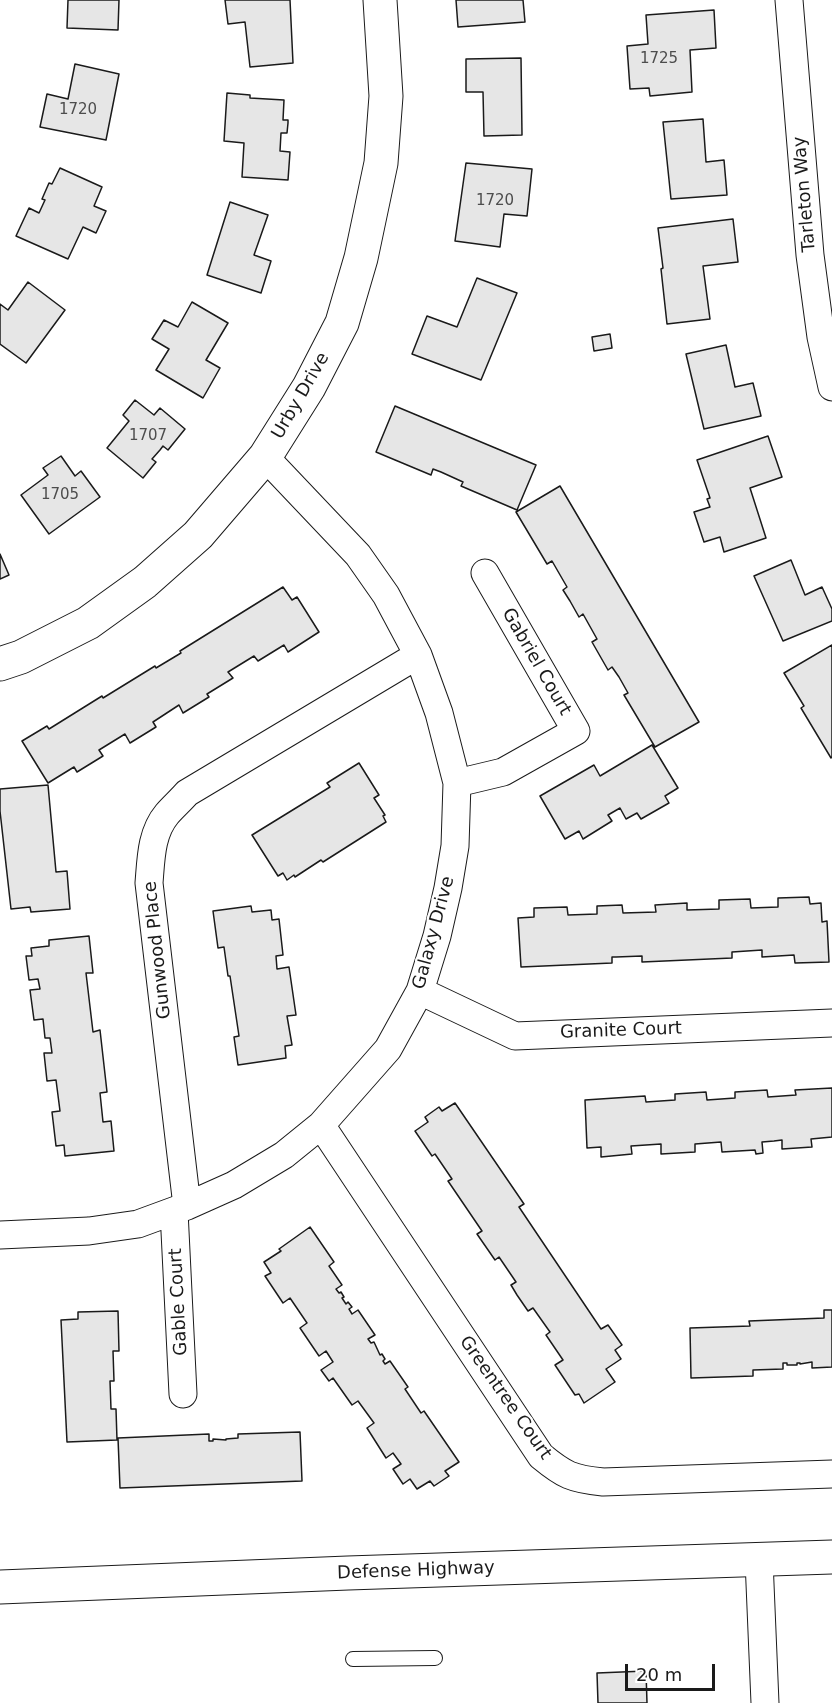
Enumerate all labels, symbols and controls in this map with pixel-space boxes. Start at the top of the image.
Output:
house number: 1725 [640,50,678,68]
house number: 1720 [59,101,97,119]
street label: Tarleton Way [789,135,821,253]
house number: 1720 [476,192,514,210]
street label: Urby Drive [268,349,334,443]
house number: 1707 [129,427,167,445]
house number: 1705 [41,486,79,504]
street label: Gabriel Court [497,605,575,719]
street label: Galaxy Drive [409,874,459,992]
street label: Gunwood Place [140,880,176,1020]
street label: Granite Court [560,1018,682,1044]
street label: Gable Court [165,1248,193,1356]
street label: Greentree Court [454,1332,556,1464]
street label: Defense Highway [337,1557,495,1585]
scale bar [628,1652,718,1690]
text: 20 m [636,1664,682,1685]

